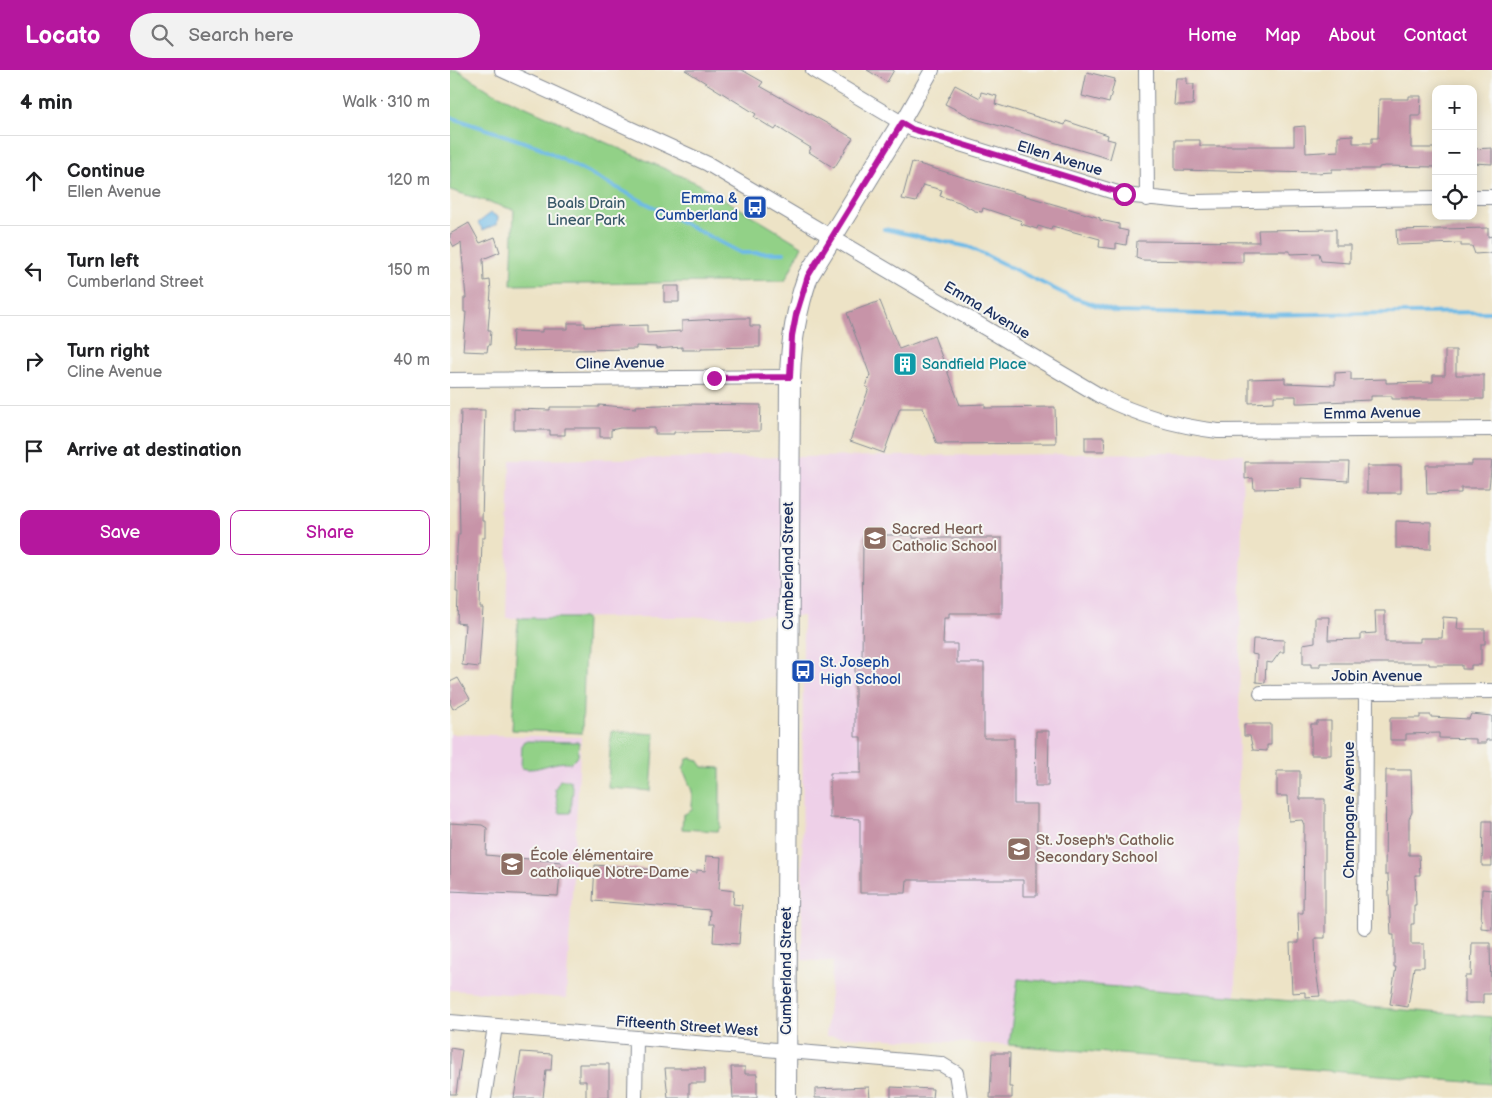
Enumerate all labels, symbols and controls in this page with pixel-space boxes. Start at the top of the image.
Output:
search box [130,13,480,58]
text: Locato [25,21,100,50]
icon: search [148,21,176,49]
text: Search here [188,24,294,47]
text: Home [1188,25,1237,46]
text: Map [1265,25,1301,46]
text: About [1329,25,1376,46]
text: Contact [1404,25,1467,46]
map controls [1432,85,1477,220]
button: + [1432,85,1477,130]
text: 4 min [20,90,73,115]
text: Walk · 310 m [342,93,430,112]
button: − [1432,130,1477,175]
street label: Ellen Avenue [1015,136,1105,180]
text: Continue [67,160,145,183]
icon: ahead [20,167,48,195]
text: 120 m [387,171,430,190]
button: locate [1432,175,1477,220]
text: Ellen Avenue [67,183,161,202]
route start [1113,183,1136,206]
place label: Emma & Cumberland [655,189,738,225]
park label: Boals Drain Linear Park [547,194,625,230]
bus stop icon: Emma & Cumberland [742,194,768,220]
text: Turn left [67,250,139,273]
icon: left [20,257,48,285]
text: 150 m [388,261,430,280]
text: Cumberland Street [67,273,204,292]
street label: Emma Avenue [940,277,1034,344]
text: Turn right [67,340,150,363]
icon: right [20,347,48,375]
text: 40 m [393,351,430,370]
building icon: Sandfield Place [892,351,918,377]
street label: Cline Avenue [575,353,665,374]
place label: Sandfield Place [922,355,1027,374]
text: Cline Avenue [67,363,162,382]
route end [703,367,726,390]
street label: Emma Avenue [1323,403,1421,424]
icon: arrive [20,437,48,465]
text: Arrive at destination [67,439,242,462]
street label: Cumberland Street [779,502,798,630]
button: Save [20,510,220,555]
button: Share [230,510,430,555]
place label: Sacred Heart Catholic School [892,520,997,556]
school or university icon: Sacred Heart Catholic School [862,525,888,551]
place label: St. Joseph High School [820,653,901,689]
bus stop icon: St. Joseph High School [790,658,816,684]
street label: Jobin Avenue [1332,667,1423,686]
street label: Champagne Avenue [1340,741,1359,879]
place label: St. Joseph's Catholic Secondary School [1036,831,1174,867]
school or university icon: St. Joseph's Catholic Secondary School [1006,836,1032,862]
place label: École élémentaire catholique Notre-Dame [530,846,689,882]
school or university icon: École élémentaire catholique Notre-Dame [499,851,525,877]
street label: Cumberland Street [777,907,796,1035]
street label: Fifteenth Street West [615,1012,759,1041]

